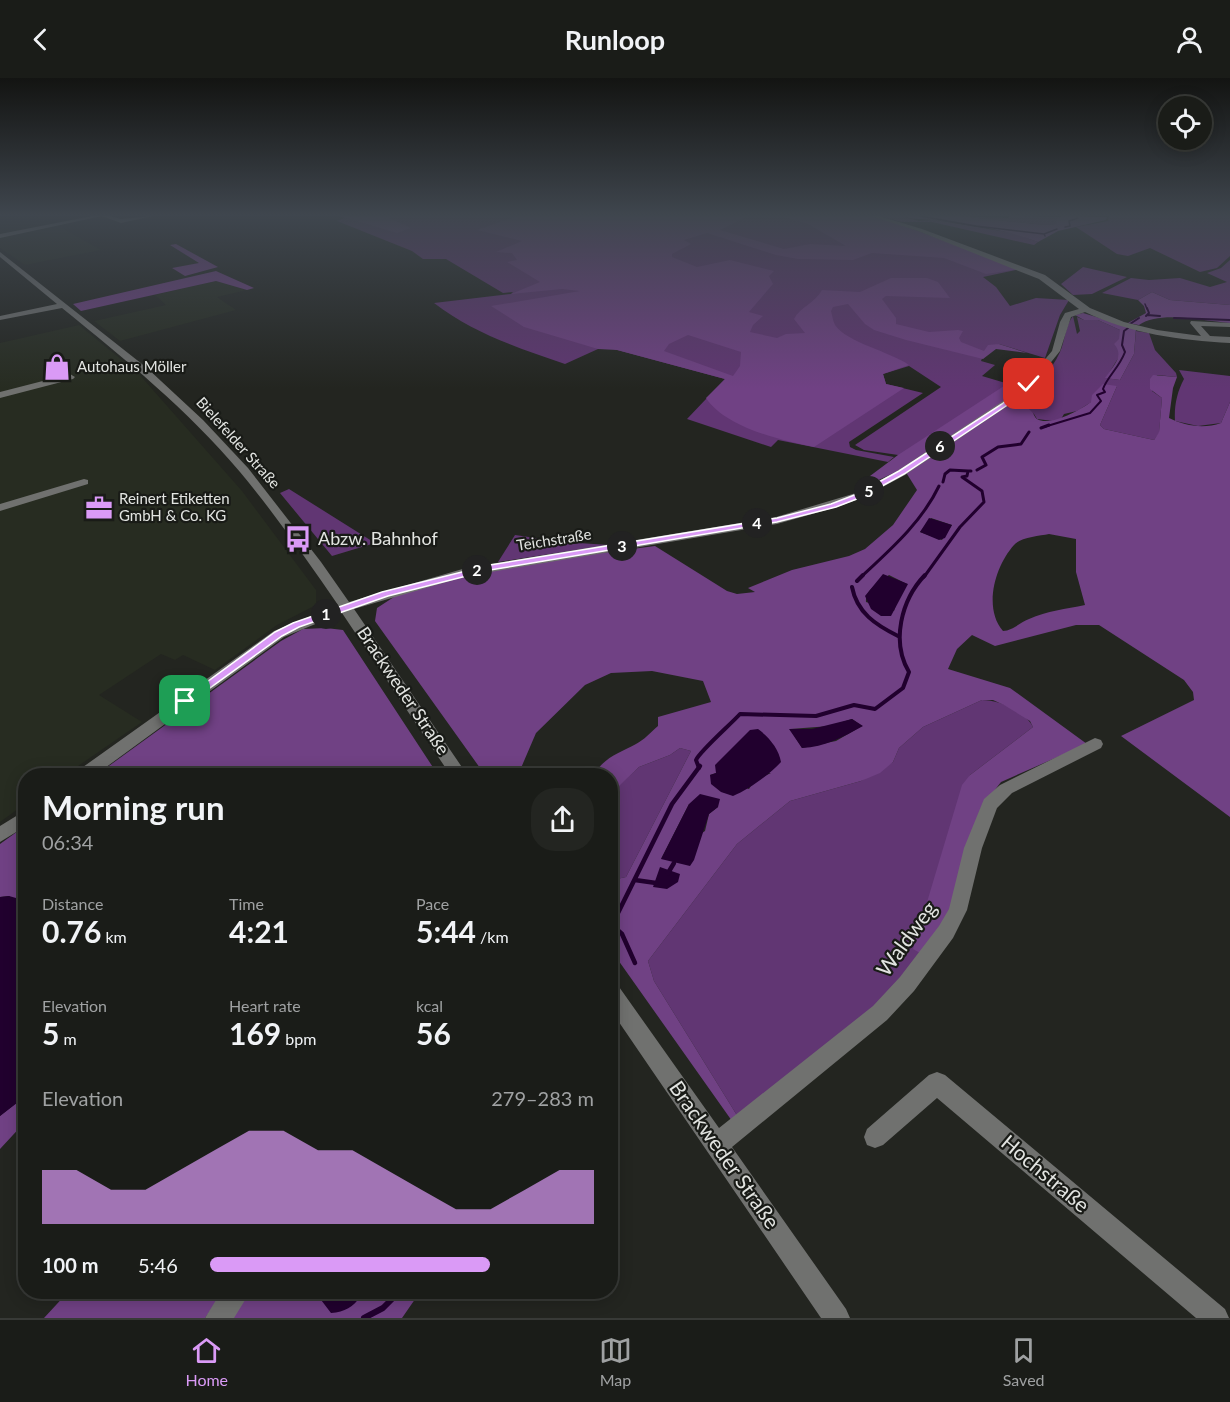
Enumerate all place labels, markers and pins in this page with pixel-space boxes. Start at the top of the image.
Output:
shop icon: Autohaus Möller [42,352,72,382]
place label: Autohaus Möller [77,357,187,375]
pin [1003,358,1054,409]
pin: 6 [925,431,955,461]
pin: 5 [854,476,884,506]
place label: Reinert Etiketten GmbH & Co. KG [119,489,230,524]
office icon: Reinert Etiketten GmbH & Co. KG [84,493,114,523]
pin: 4 [742,508,772,538]
bus stop icon: Abzw. Bahnhof [283,524,313,554]
place label: Abzw. Bahnhof [318,527,438,549]
pin: 3 [607,531,637,561]
pin: 2 [462,555,492,585]
pin: 1 [311,599,341,629]
pin [159,675,210,726]

